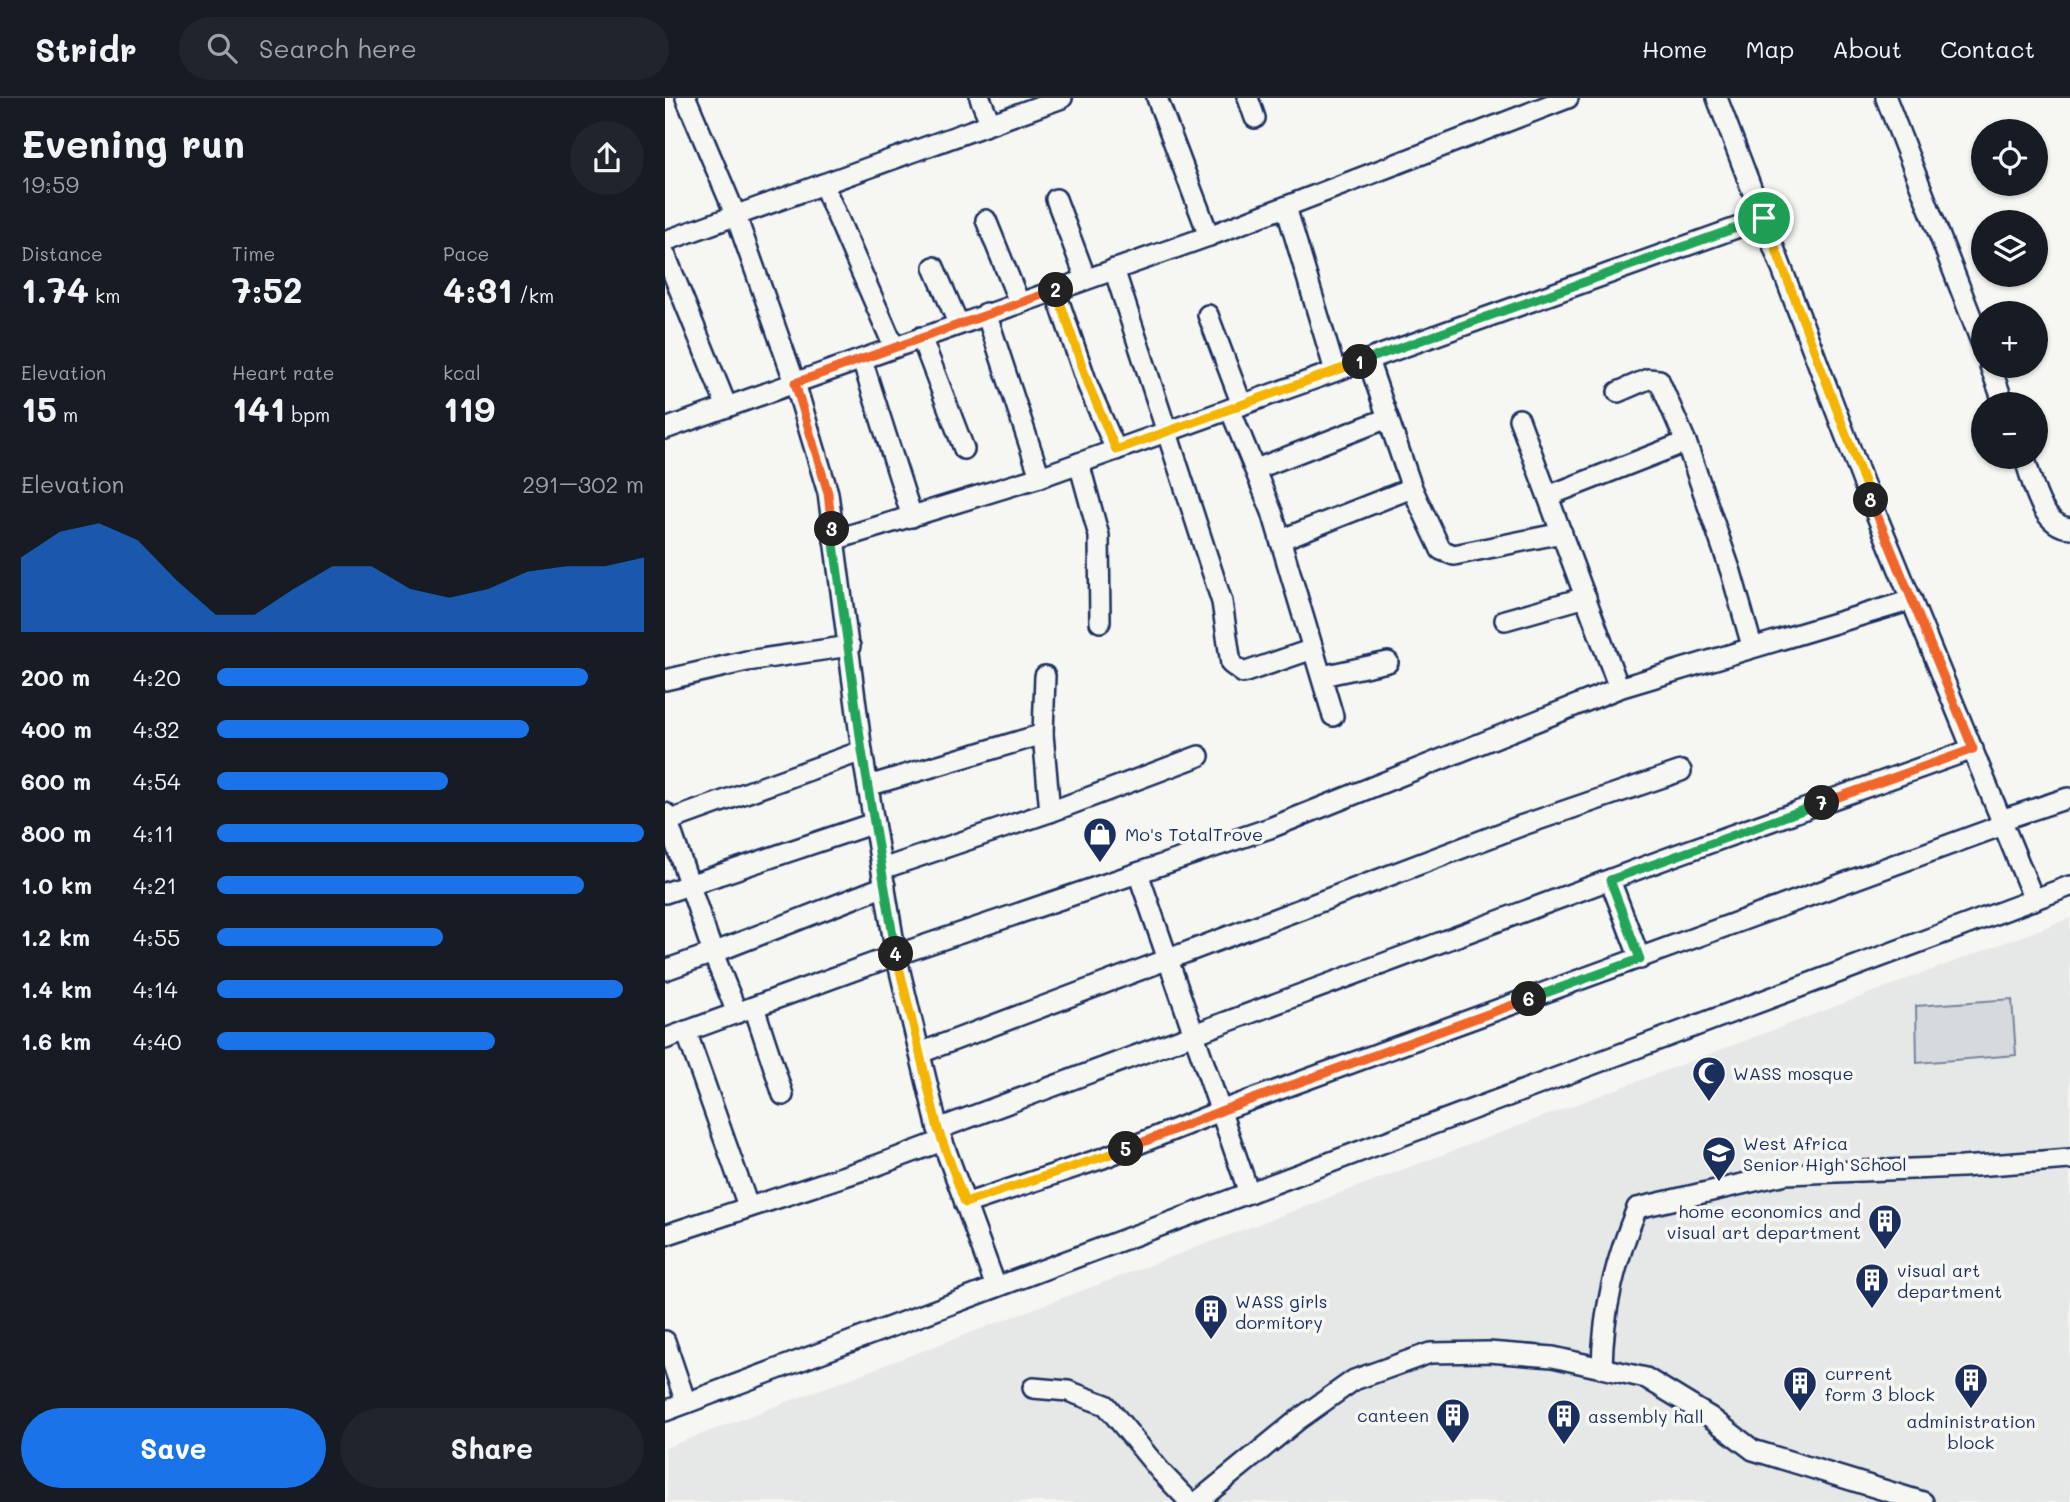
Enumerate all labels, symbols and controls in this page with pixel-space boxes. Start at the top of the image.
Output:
search box [179,17,669,80]
text: Stridr [35,27,137,70]
icon: search [203,29,241,67]
text: Search here [259,31,417,65]
text: Home [1642,33,1707,64]
text: Map [1745,33,1794,64]
text: About [1832,33,1902,64]
text: Contact [1940,33,2035,64]
text: Evening run [21,118,245,168]
map controls [1971,119,2048,469]
button: locate [1971,119,2048,196]
button: share [570,121,644,195]
text: 19:59 [21,169,79,199]
pin [1734,188,1794,248]
icon: arrive [1745,199,1783,237]
button: layers [1971,210,2048,287]
text: Distance [21,241,103,266]
text: Time [232,241,275,266]
text: Pace [443,241,489,266]
text: 1.74 [21,266,89,312]
text: 7:52 [232,266,303,312]
text: 4:31 [443,266,513,312]
pin: 2 [1039,272,1073,308]
text: 2 [1050,277,1061,302]
text: km [89,283,120,308]
text: /km [513,283,554,308]
button: + [1971,301,2048,378]
pin: 1 [1343,344,1377,380]
text: 1 [1355,349,1364,374]
text: Elevation [21,360,106,385]
text: Heart rate [232,360,335,385]
text: kcal [443,360,481,385]
text: 15 [21,385,57,431]
text: 141 [232,385,285,431]
text: 119 [443,385,495,431]
button: − [1971,392,2048,469]
text: m [57,402,78,427]
text: bpm [285,402,330,427]
text: Elevation [21,469,124,499]
text: 291–302 m [522,469,644,499]
pin: 8 [1853,482,1889,518]
text: 8 [1865,487,1876,512]
pin: 3 [815,512,849,546]
text: 3 [826,516,837,541]
text: 200 m [21,662,90,692]
text: 4:20 [133,662,181,692]
text: 400 m [21,714,92,744]
text: 4:32 [133,714,180,744]
text: 600 m [21,766,91,796]
text: 4:54 [133,766,181,796]
pin: 7 [1805,786,1839,820]
text: 7 [1816,790,1827,815]
shop icon: Mo's TotalTrove [1081,815,1119,864]
text: 800 m [21,818,91,848]
text: 4:11 [133,818,174,848]
place label: Mo's TotalTrove [1125,822,1263,846]
text: 1.0 km [21,870,92,900]
text: 4:21 [133,870,177,900]
text: 1.2 km [21,922,90,952]
text: 4:55 [133,922,180,952]
pin: 4 [879,936,913,972]
text: 4 [889,941,902,966]
text: 1.4 km [21,974,92,1004]
text: 4:14 [133,974,177,1004]
pin: 6 [1511,982,1547,1016]
text: 6 [1523,986,1534,1011]
text: 1.6 km [21,1026,91,1056]
text: 4:40 [133,1026,181,1056]
mosque icon: WASS mosque [1690,1054,1728,1103]
place label: WASS mosque [1733,1061,1854,1085]
place label: West Africa Senior High School [1743,1131,1907,1176]
pin: 5 [1109,1132,1143,1166]
school or university icon: West Africa Senior High School [1700,1134,1738,1183]
text: 5 [1120,1136,1131,1161]
place label: home economics and visual art department [1667,1199,1861,1244]
building icon: home economics and visual art department [1866,1202,1904,1251]
place label: visual art department [1897,1258,2002,1303]
building icon: visual art department [1853,1261,1891,1310]
place label: WASS girls dormitory [1235,1289,1328,1334]
building icon: WASS girls dormitory [1192,1292,1230,1341]
place label: current form 3 block [1825,1361,1935,1406]
building icon: administration block [1952,1361,1990,1410]
building icon: current form 3 block [1781,1364,1819,1413]
building icon: canteen [1434,1396,1472,1445]
building icon: assembly hall [1545,1397,1583,1446]
place label: canteen [1357,1403,1429,1427]
place label: assembly hall [1588,1404,1704,1428]
button: Save [21,1408,326,1488]
button: Share [340,1408,644,1488]
place label: administration block [1907,1409,2035,1454]

